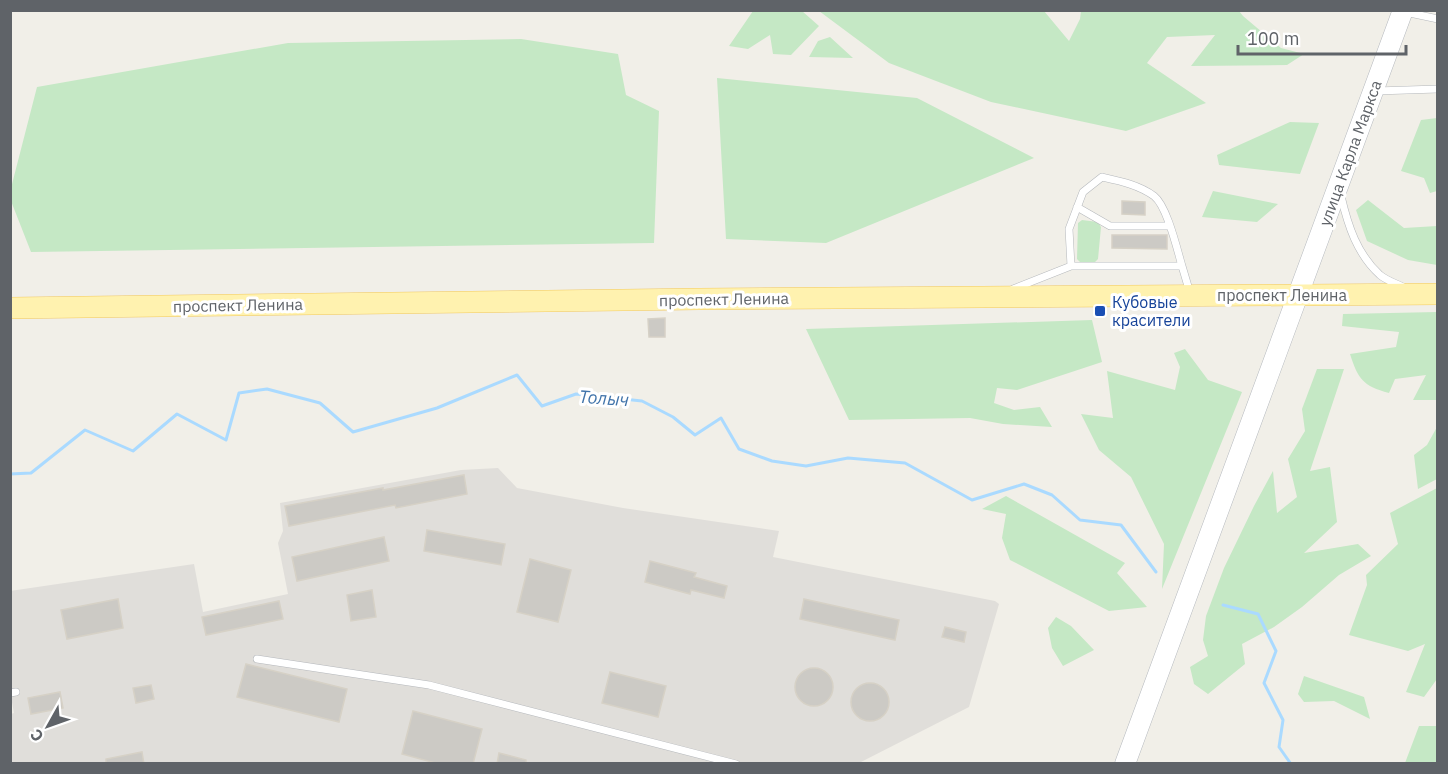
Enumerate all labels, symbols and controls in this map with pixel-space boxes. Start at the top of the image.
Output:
scale bar [1238,18,1406,56]
text: 100 m [1247,27,1299,50]
street label: улица Карла Маркса [1314,77,1386,229]
street label: проспект Ленина [1217,285,1347,305]
street label: проспект Ленина [659,288,790,310]
place label: Кубовые красители [1112,292,1191,330]
street label: проспект Ленина [173,294,304,316]
marker: Кубовые красители [1093,304,1107,318]
water label: Толыч [578,385,630,411]
north arrow [18,696,78,756]
text: С [25,725,48,746]

